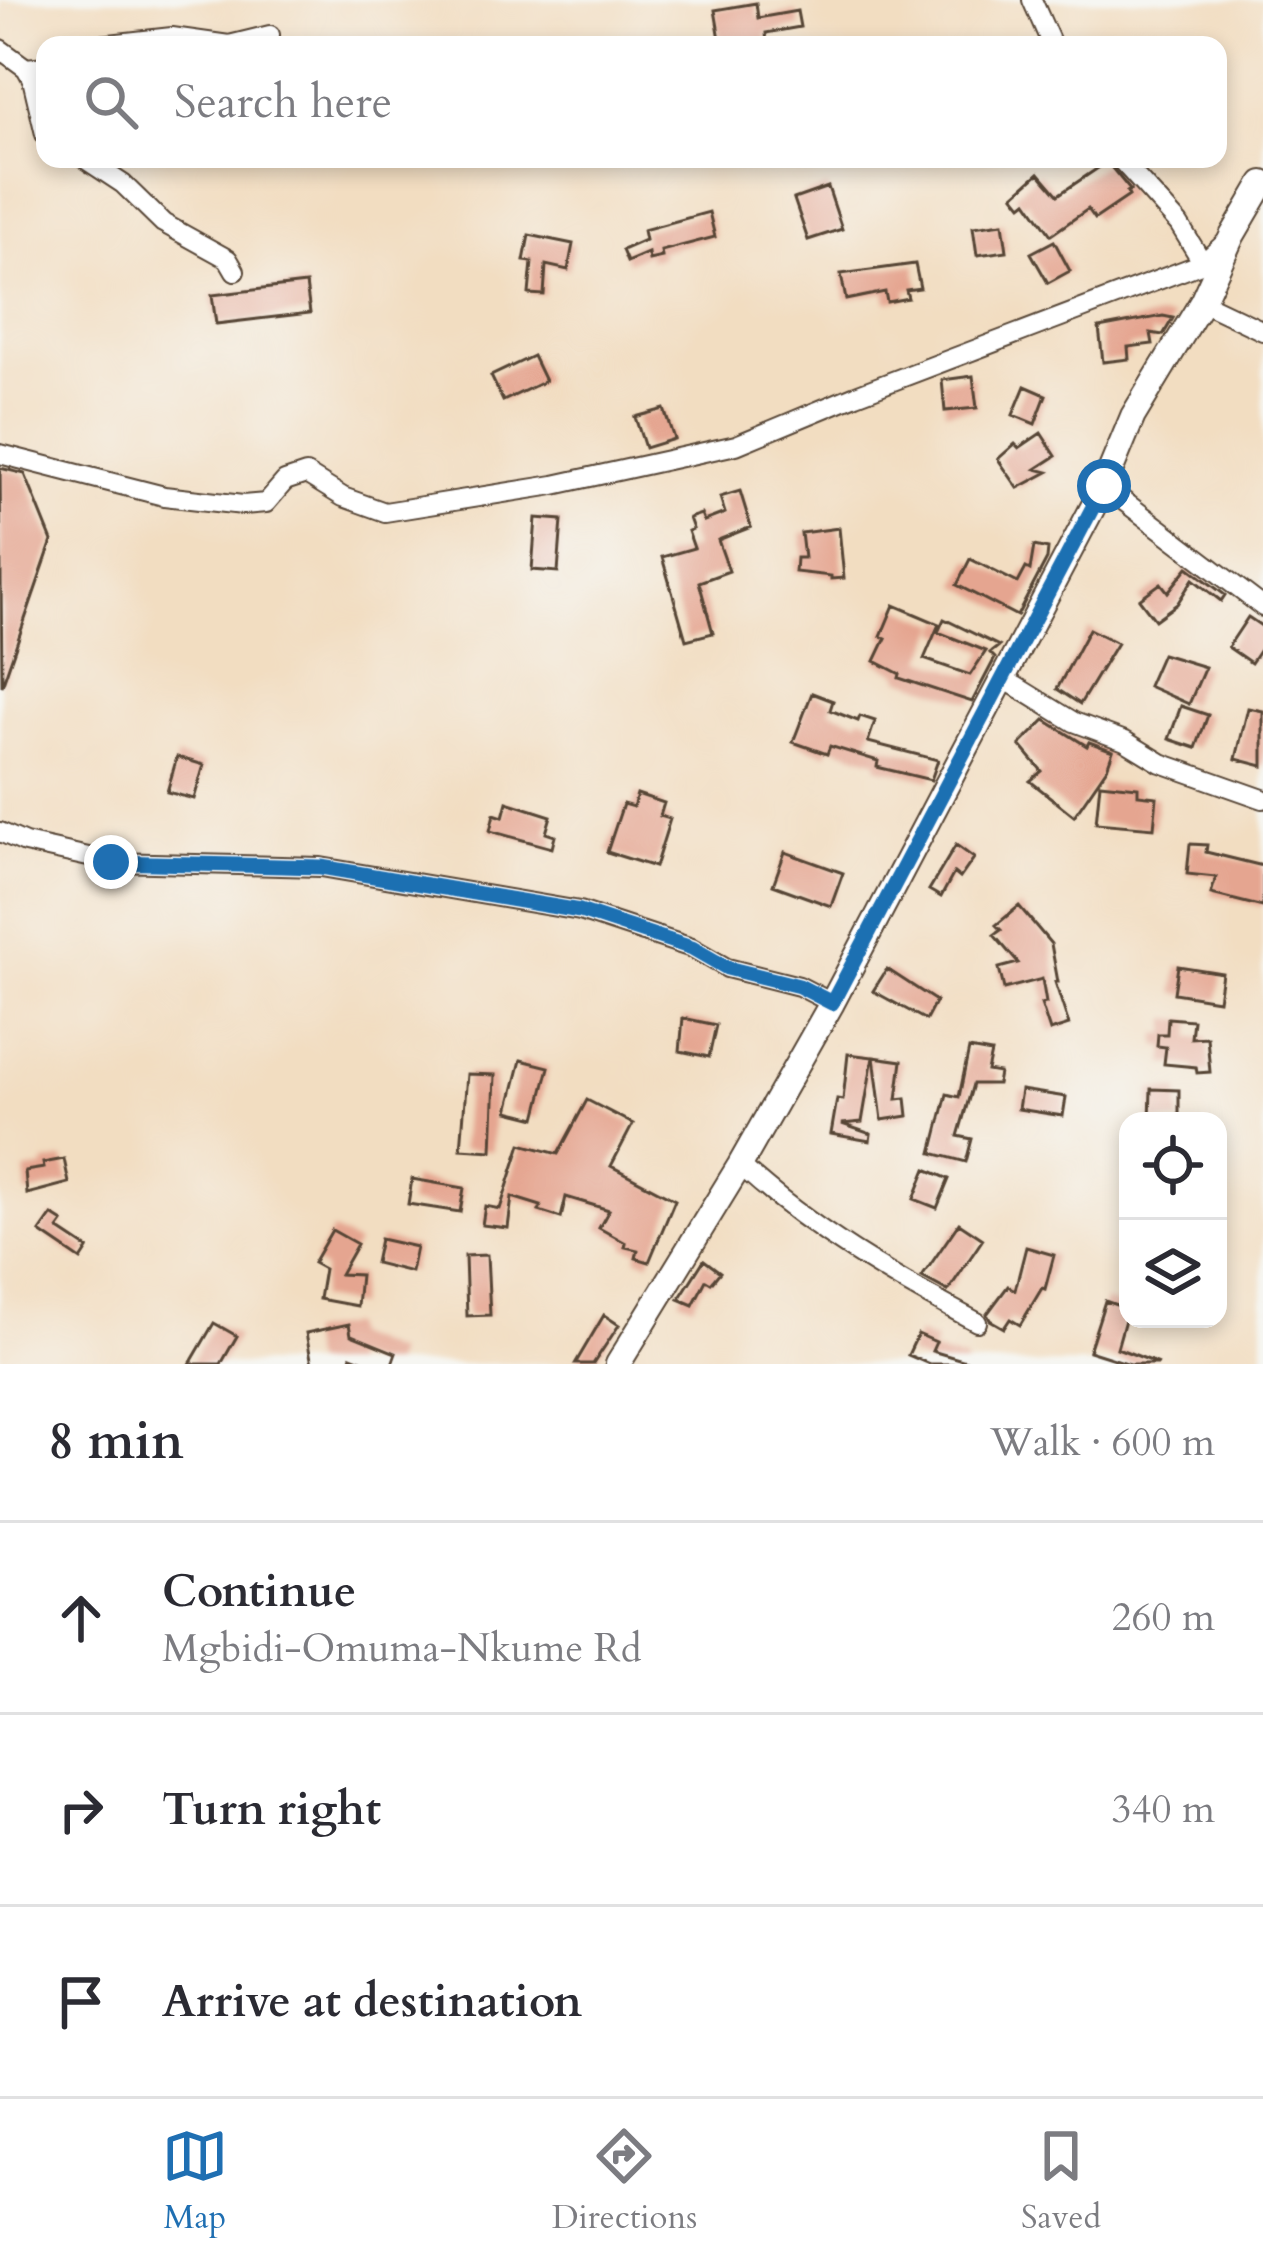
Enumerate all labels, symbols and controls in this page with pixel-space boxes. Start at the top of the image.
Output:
search box [36,36,1227,168]
icon: search [78,69,144,135]
text: Search here [174,72,392,133]
route start [1077,459,1131,513]
route end [84,835,138,889]
map controls [1119,1112,1227,1328]
button: locate [1119,1112,1227,1220]
button: layers [1119,1220,1227,1328]
text: 8 min [48,1407,184,1477]
text: Walk · 600 m [990,1416,1215,1469]
text: Continue [162,1561,356,1622]
icon: ahead [48,1585,114,1651]
text: 260 m [1112,1591,1215,1644]
text: Mgbidi-Omuma-Nkume Rd [162,1622,641,1675]
icon: right [48,1777,114,1843]
text: Turn right [162,1779,381,1840]
text: 340 m [1112,1783,1215,1836]
icon: arrive [48,1969,114,2035]
text: Arrive at destination [162,1971,582,2032]
tab: Map [162,2123,228,2240]
tab: Directions [552,2123,697,2240]
tab: Saved [1021,2123,1101,2240]

